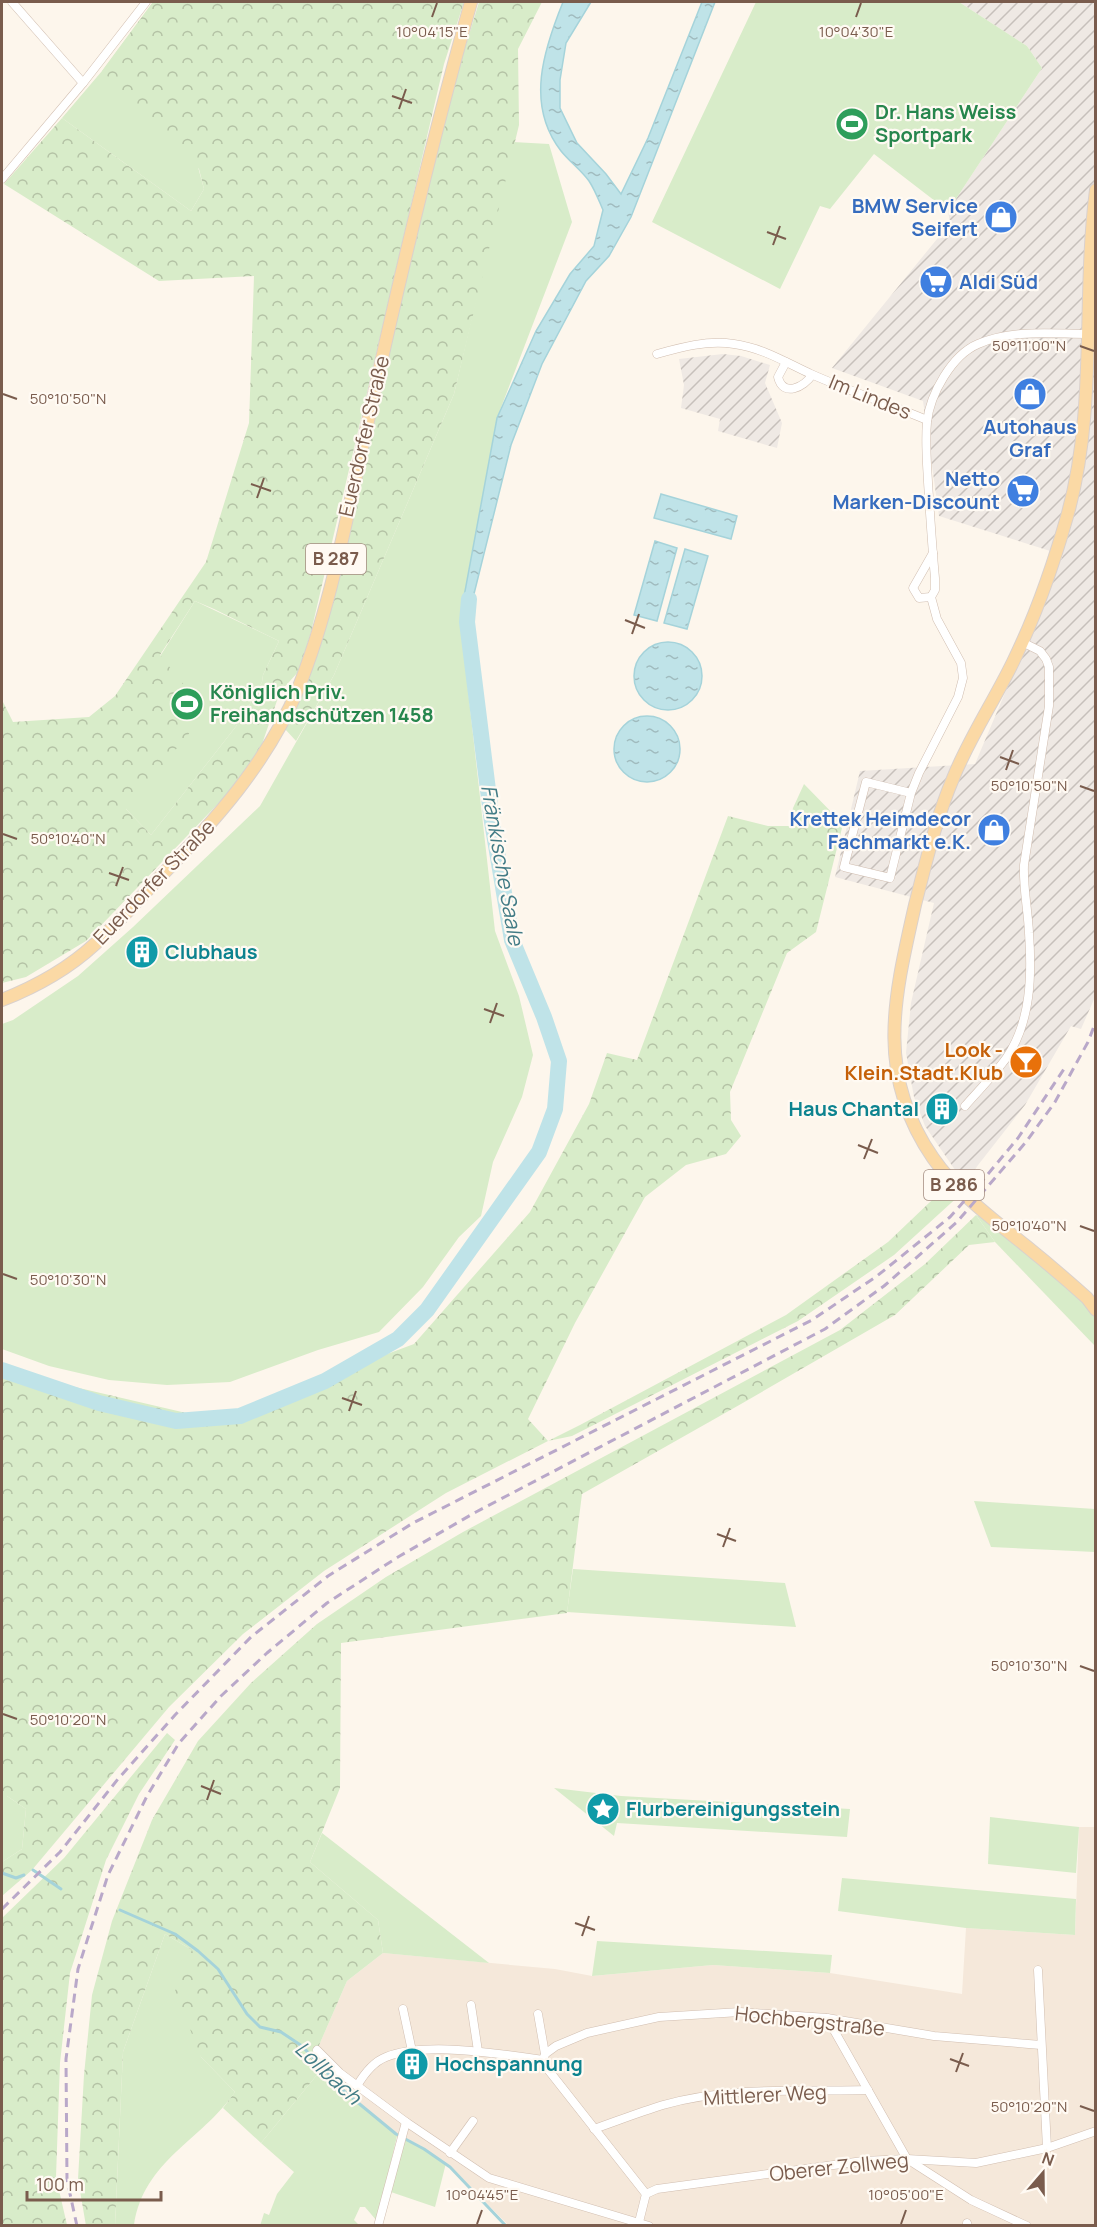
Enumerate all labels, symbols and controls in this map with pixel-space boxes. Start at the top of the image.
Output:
text: 10°04'15"E [396,21,468,42]
text: 10°04'30"E [819,21,893,42]
place label: Dr. Hans Weiss Sportpark [875,98,1017,148]
sports icon: Dr. Hans Weiss Sportpark [834,106,870,142]
place label: BMW Service Seifert [852,192,978,242]
shop icon: BMW Service Seifert [983,199,1019,235]
supermarket icon: Aldi Süd [918,264,954,300]
place label: Aldi Süd [959,268,1038,295]
text: 50°11'00"N [992,335,1066,356]
street label: Euerdorfer Straße [332,353,395,519]
street label: Im Lindes [825,368,915,425]
shop icon: Autohaus Graf [1012,376,1048,412]
text: 50°10'50"N [30,388,106,409]
place label: Autohaus Graf [983,413,1077,463]
place label: Netto Marken-Discount [832,465,1000,515]
supermarket icon: Netto Marken-Discount [1005,473,1041,509]
road number: B 287 [306,544,366,574]
place label: Königlich Priv. Freihandschützen 1458 [210,678,434,728]
sports icon: Königlich Priv. Freihandschützen 1458 [169,686,205,722]
text: 50°10'50"N [991,775,1067,796]
water label: Fränkische Saale [475,783,531,949]
place label: Krettek Heimdecor Fachmarkt e.K. [789,805,971,855]
shop icon: Krettek Heimdecor Fachmarkt e.K. [976,812,1012,848]
street label: Euerdorfer Straße [87,813,220,950]
text: 50°10'40"N [30,828,106,849]
building icon: Clubhaus [124,934,160,970]
place label: Clubhaus [165,938,258,965]
place label: Look - Klein.Stadt.Klub [844,1036,1003,1086]
bar icon: Look - Klein.Stadt.Klub [1008,1044,1044,1080]
building icon: Haus Chantal [924,1091,960,1127]
place label: Haus Chantal [789,1095,919,1122]
road number: B 286 [924,1170,984,1200]
text: 50°10'40"N [991,1215,1067,1236]
text: 50°10'30"N [30,1269,106,1290]
text: 50°10'30"N [991,1655,1067,1676]
text: 50°10'20"N [30,1709,106,1730]
place icon: Flurbereinigungsstein [585,1791,621,1827]
place label: Flurbereinigungsstein [626,1795,840,1822]
street label: Hochbergstraße [734,1999,886,2042]
water label: Lollbach [289,2034,369,2111]
building icon: Hochspannung [394,2046,430,2082]
place label: Hochspannung [435,2050,583,2077]
street label: Mittlerer Weg [703,2078,827,2111]
text: 50°10'20"N [991,2096,1067,2117]
north arrow [1013,2143,1073,2203]
street label: Oberer Zollweg [768,2146,910,2187]
text: N [1039,2147,1057,2171]
scale bar [27,2164,160,2202]
text: 100 m [36,2172,84,2196]
text: 10°04'45"E [446,2184,518,2205]
text: 10°05'00"E [868,2184,944,2205]

